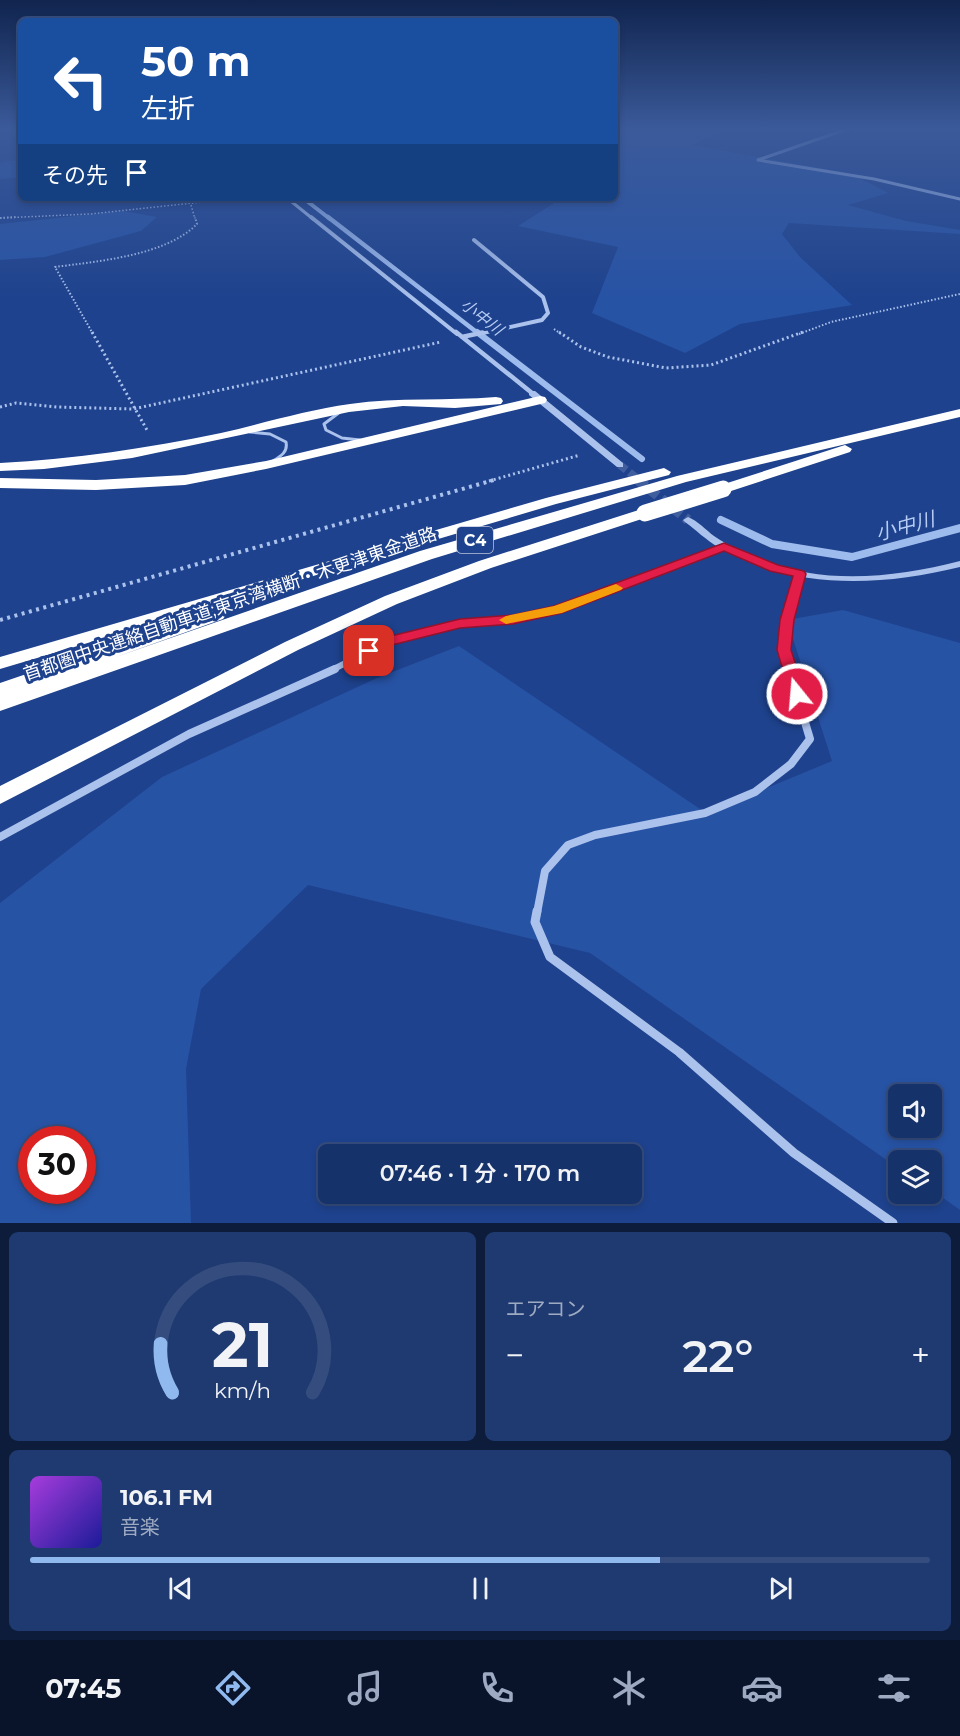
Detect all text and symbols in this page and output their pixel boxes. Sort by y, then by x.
text: 50 m [141,35,250,87]
icon: left [42,42,120,120]
text: 左折 [141,92,195,125]
icon: arrive [120,156,153,189]
text: その先 [42,162,108,189]
water label: 小中川 [457,295,508,340]
water label: 小中川 [873,506,939,545]
street label: 首都圏中央連絡自動車道;東京湾横断・木更津東金道路 [20,523,440,685]
road number: C4 [457,527,493,553]
pin [343,625,394,676]
icon: arrive [352,634,385,667]
position arrow [765,662,829,726]
map controls [888,1084,942,1204]
button: sound [888,1084,942,1138]
speed limit sign: 30 [18,1126,96,1204]
button: layers [888,1150,942,1204]
text: 07:46 · 1 分 · 170 m [380,1160,580,1187]
text: エアコン [506,1297,586,1321]
text: 21 [212,1307,273,1383]
text: 22° [682,1328,753,1383]
text: − [506,1335,524,1375]
text: + [911,1335,930,1375]
text: km/h [214,1378,271,1404]
text: 106.1 FM [120,1484,213,1511]
text: 音楽 [120,1515,160,1539]
icon: previous [164,1572,197,1605]
icon: pause [464,1572,497,1605]
icon: next [764,1572,797,1605]
icon: directions [212,1667,254,1709]
icon: music [344,1667,386,1709]
icon: phone [476,1667,518,1709]
icon: climate [608,1667,650,1709]
icon: car [741,1667,783,1709]
icon: filters [873,1667,915,1709]
text: 07:45 [45,1672,121,1705]

